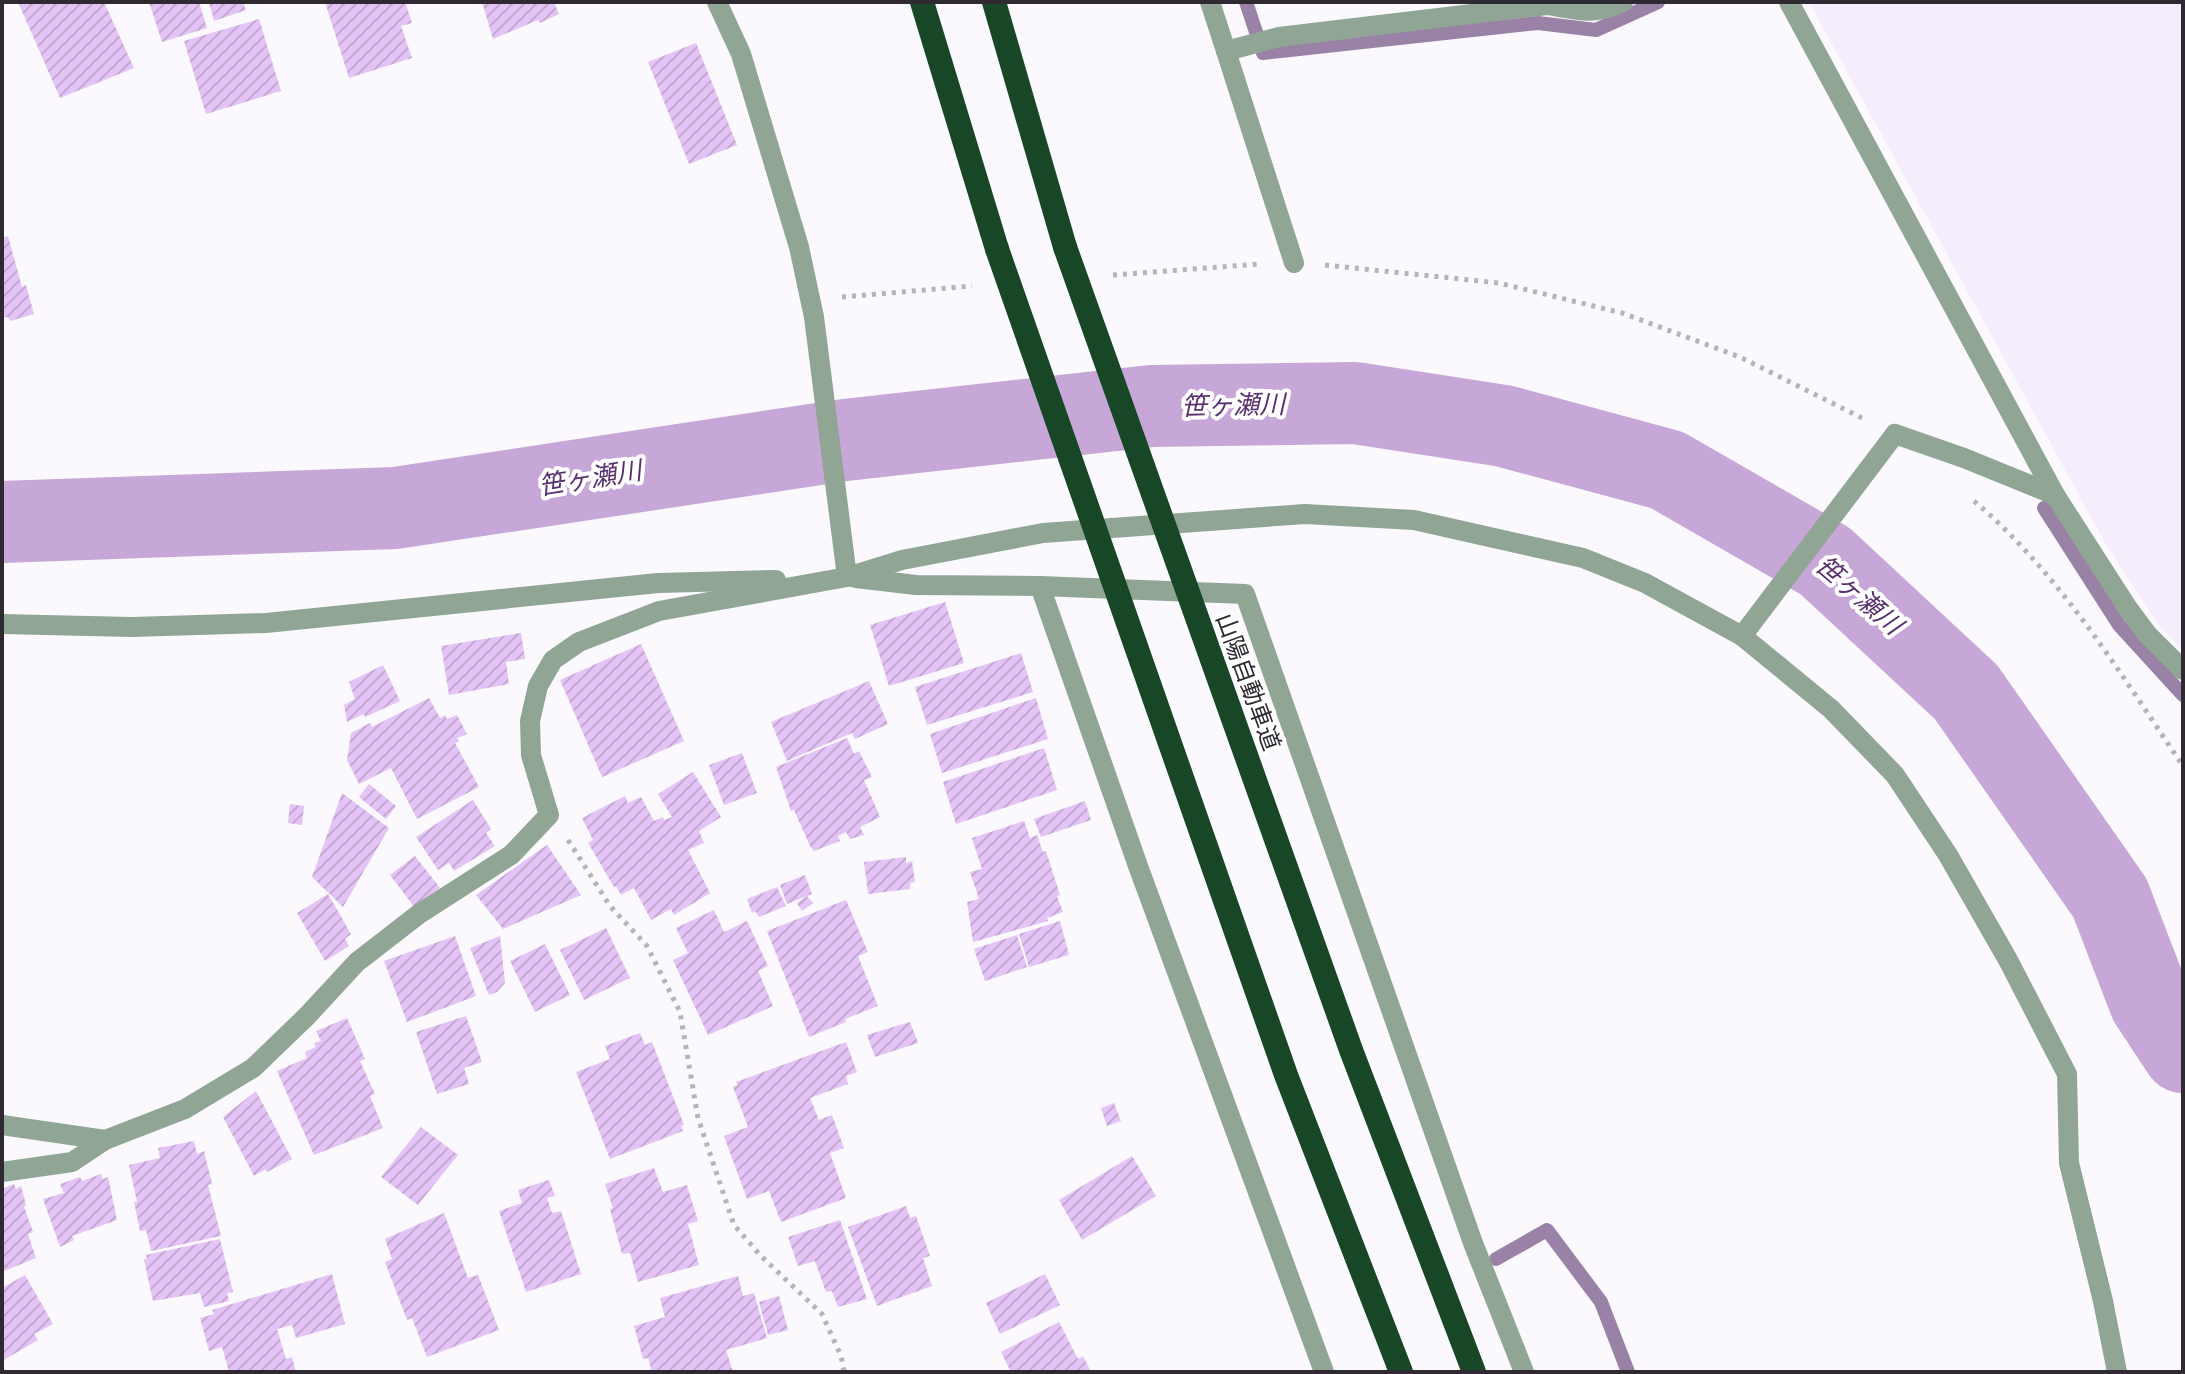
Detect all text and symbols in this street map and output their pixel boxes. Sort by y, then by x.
water label: 笹ヶ瀬川 [1181,388,1288,422]
water label: 笹ヶ瀬川 [536,454,647,502]
water label: 笹ヶ瀬川 [1809,549,1911,643]
street label: 山陽自動車道 [1210,609,1287,754]

